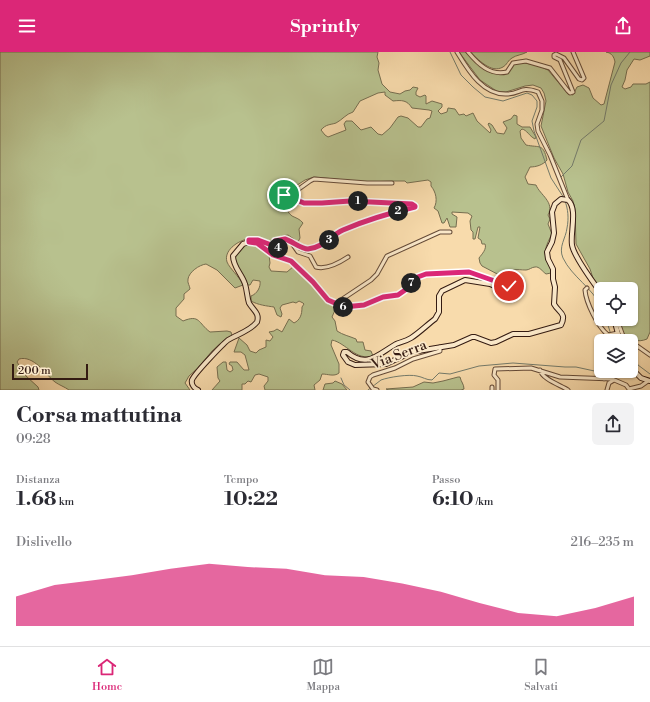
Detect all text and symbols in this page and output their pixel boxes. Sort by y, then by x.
icon: menu [16,15,38,37]
text: Sprintly [290,15,360,38]
icon: share [612,15,634,37]
pin [267,178,301,212]
icon: arrive [273,184,295,206]
pin: 1 [348,191,368,211]
text: 1 [355,194,361,208]
pin: 2 [388,201,408,221]
text: 2 [395,204,401,218]
pin: 3 [319,230,339,250]
text: 3 [326,233,332,247]
pin: 4 [268,238,288,258]
text: 4 [274,241,282,255]
pin [492,269,526,303]
pin: 7 [401,273,421,293]
icon: check [498,275,520,297]
text: 7 [408,276,414,290]
map controls [594,282,638,378]
button: locate [594,282,638,326]
pin: 6 [333,297,353,317]
text: 6 [340,300,346,314]
button: layers [594,334,638,378]
street label: Via Serra [368,336,430,374]
scale bar [12,362,88,381]
text: 200 m [18,364,51,378]
text: Corsa mattutina [16,402,182,429]
button: share [592,403,634,445]
text: 09:28 [16,431,51,447]
text: Distanza [16,473,60,487]
text: Tempo [224,473,258,487]
text: Passo [432,473,460,487]
text: 1.68 [16,487,57,512]
text: 10:22 [224,487,278,512]
text: 6:10 [432,487,474,512]
text: km [57,495,74,509]
text: /km [474,495,493,509]
text: Dislivello [16,534,72,550]
text: 216–235 m [571,534,634,550]
tab: Home [92,656,122,694]
tab: Mappa [306,656,340,694]
tab: Salvati [524,656,558,694]

